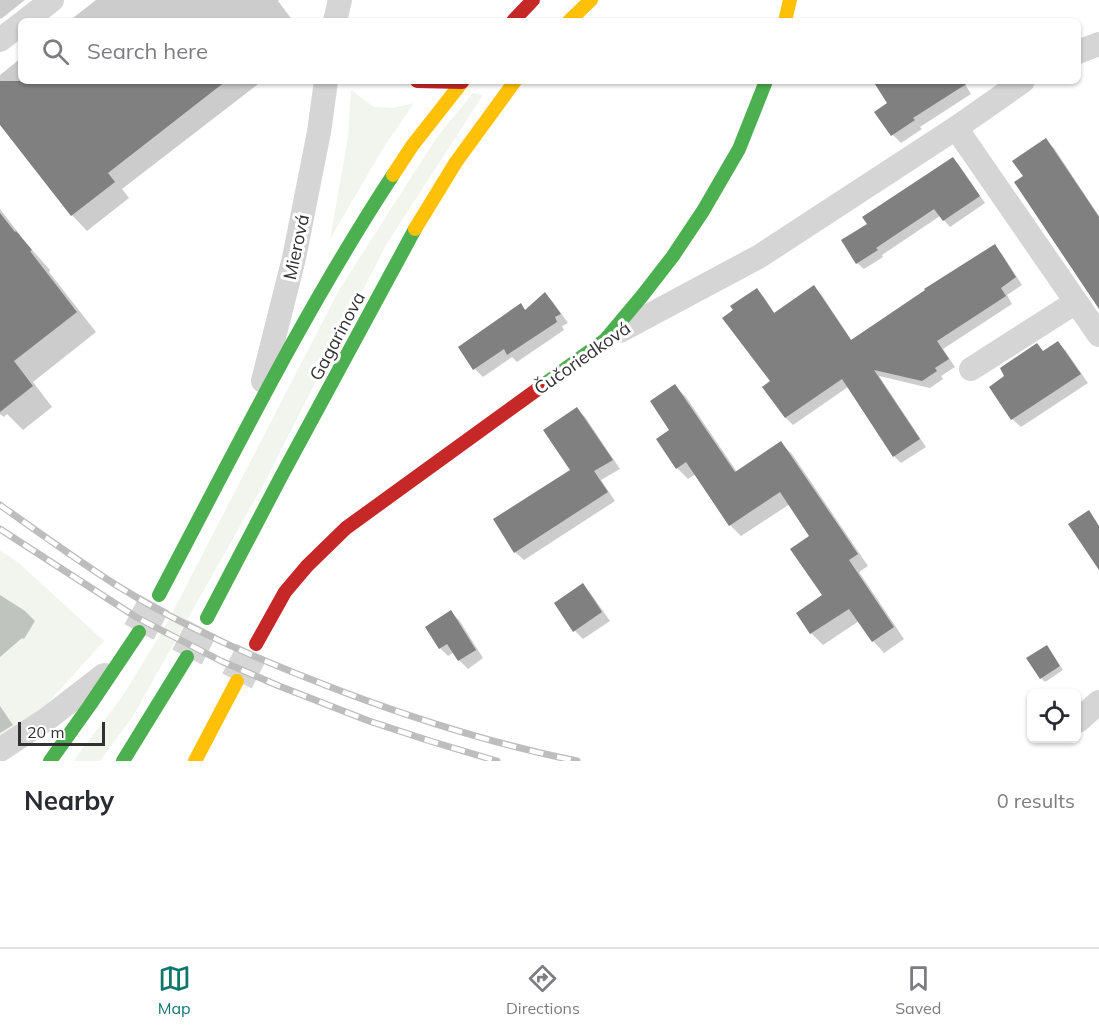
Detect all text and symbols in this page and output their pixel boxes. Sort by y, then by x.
search box [18,18,1081,84]
icon: search [39,35,72,68]
text: Search here [87,37,208,65]
street label: Mierová [278,212,314,282]
street label: Gagarinova [304,288,370,384]
street label: Čučoriedková [529,316,635,400]
map controls [1027,689,1081,743]
button: locate [1027,689,1081,743]
scale bar [18,719,105,746]
text: 20 m [27,722,64,742]
text: Nearby [24,784,114,817]
text: 0 results [997,788,1075,813]
tab: Map [158,962,191,1018]
tab: Directions [506,962,580,1018]
tab: Saved [895,962,941,1018]

